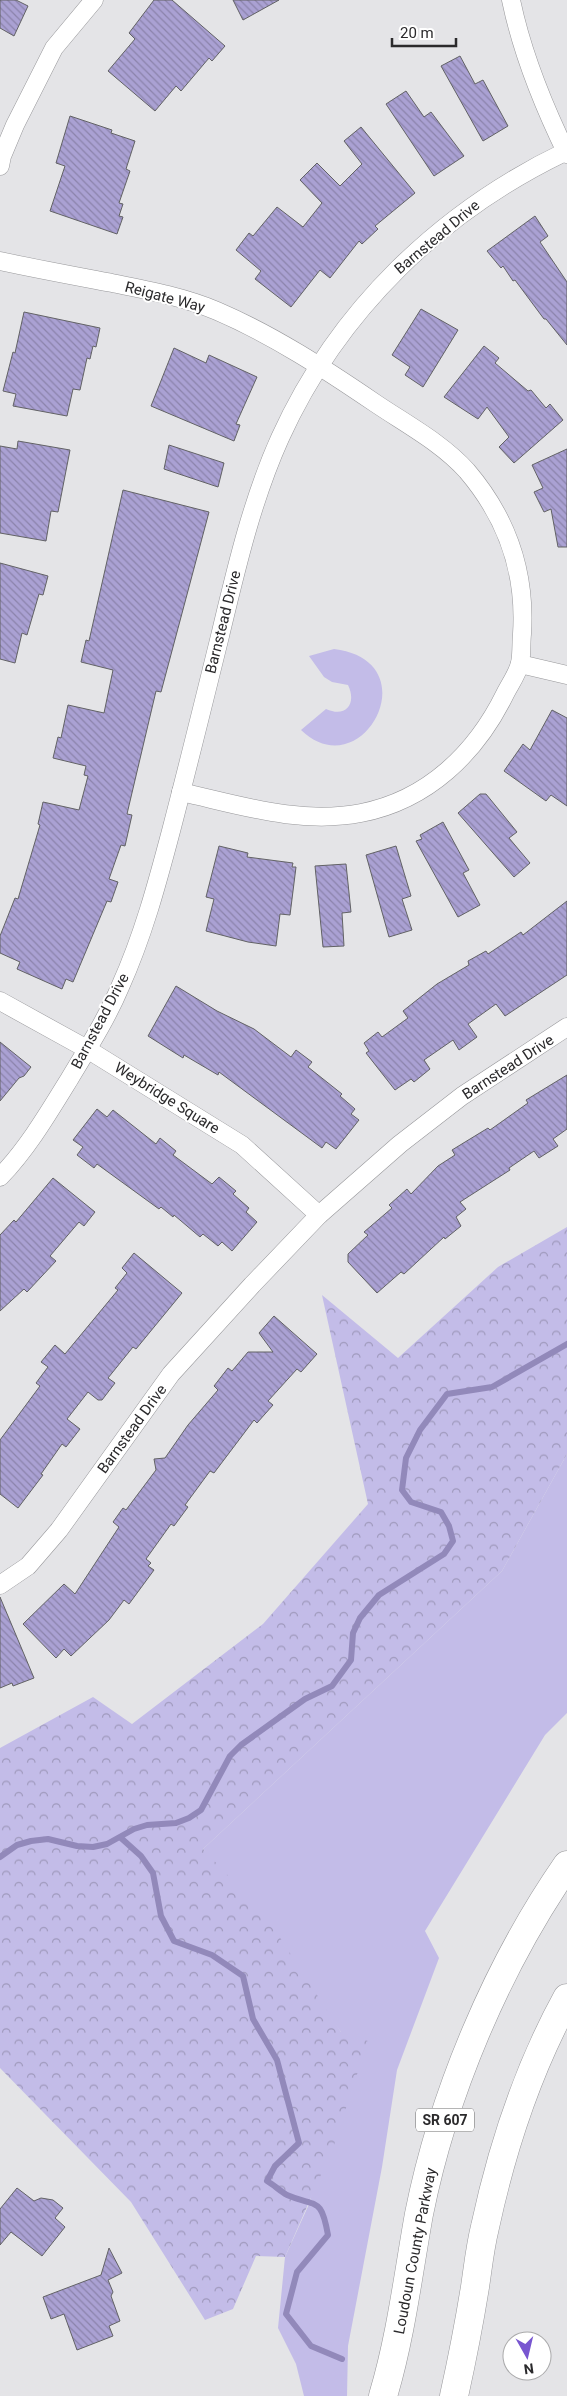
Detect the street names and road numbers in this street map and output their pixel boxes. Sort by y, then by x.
street label: Barnstead Drive [391,196,483,278]
street label: Reigate Way [123,278,207,316]
street label: Barnstead Drive [202,569,245,675]
street label: Barnstead Drive [67,970,133,1072]
street label: Barnstead Drive [459,1031,557,1103]
street label: Weybridge Square [111,1058,223,1138]
street label: Barnstead Drive [94,1381,170,1477]
road number: SR 607 [416,2108,474,2132]
street label: Loudoun County Parkway [390,2166,440,2336]

